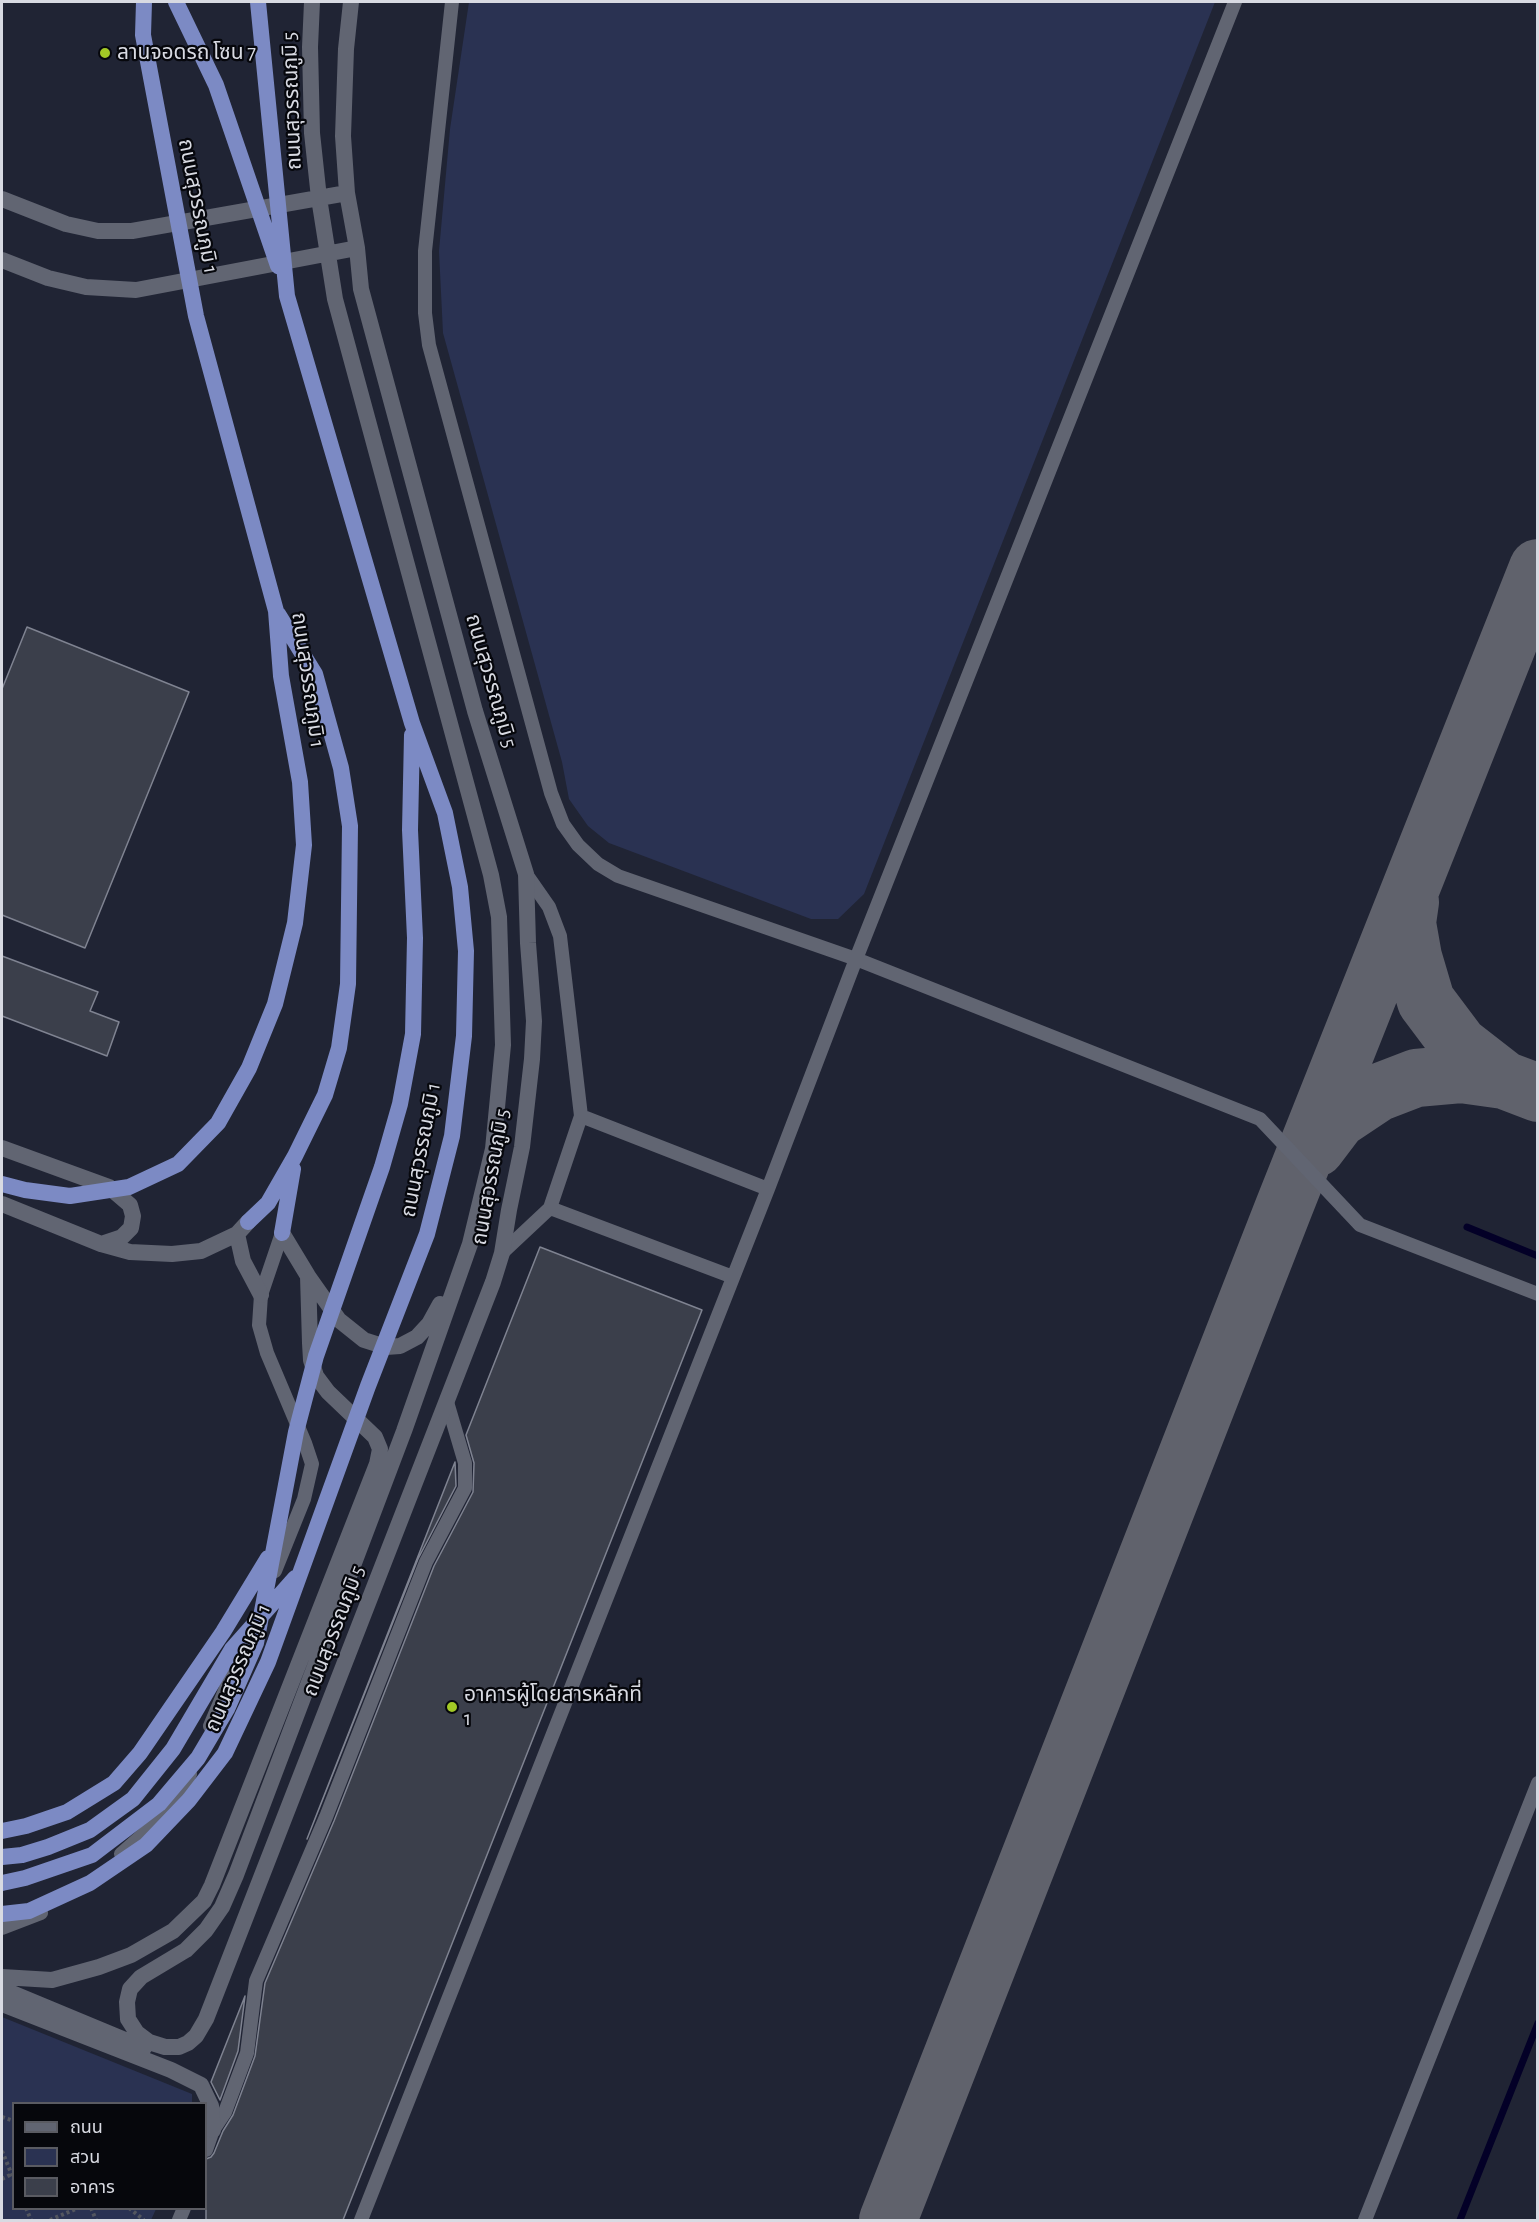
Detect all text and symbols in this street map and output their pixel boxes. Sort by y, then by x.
street label: ถนนสุวรรณภูมิ 5 [277,32,307,170]
place label: ลานจอดรถ โซน 7 [117,40,256,66]
marker: ลานจอดรถ โซน 7 [98,46,112,60]
street label: ถนนสุวรรณภูมิ 1 [173,137,223,275]
street label: ถนนสุวรรณภูมิ 1 [286,611,330,749]
street label: ถนนสุวรรณภูมิ 5 [460,611,522,751]
street label: ถนนสุวรรณภูมิ 1 [396,1081,446,1219]
street label: ถนนสุวรรณภูมิ 5 [467,1107,515,1247]
street label: ถนนสุวรรณภูมิ 5 [297,1562,371,1700]
street label: ถนนสุวรรณภูมิ 1 [200,1600,276,1736]
place label: อาคารผู้โดยสารหลักที่ 1 [464,1682,642,1732]
marker: อาคารผู้โดยสารหลักที่ 1 [445,1700,459,1714]
legend [12,2102,207,2210]
text: ถนน [70,2119,103,2137]
text: สวน [70,2149,100,2167]
text: อาคาร [70,2179,115,2197]

